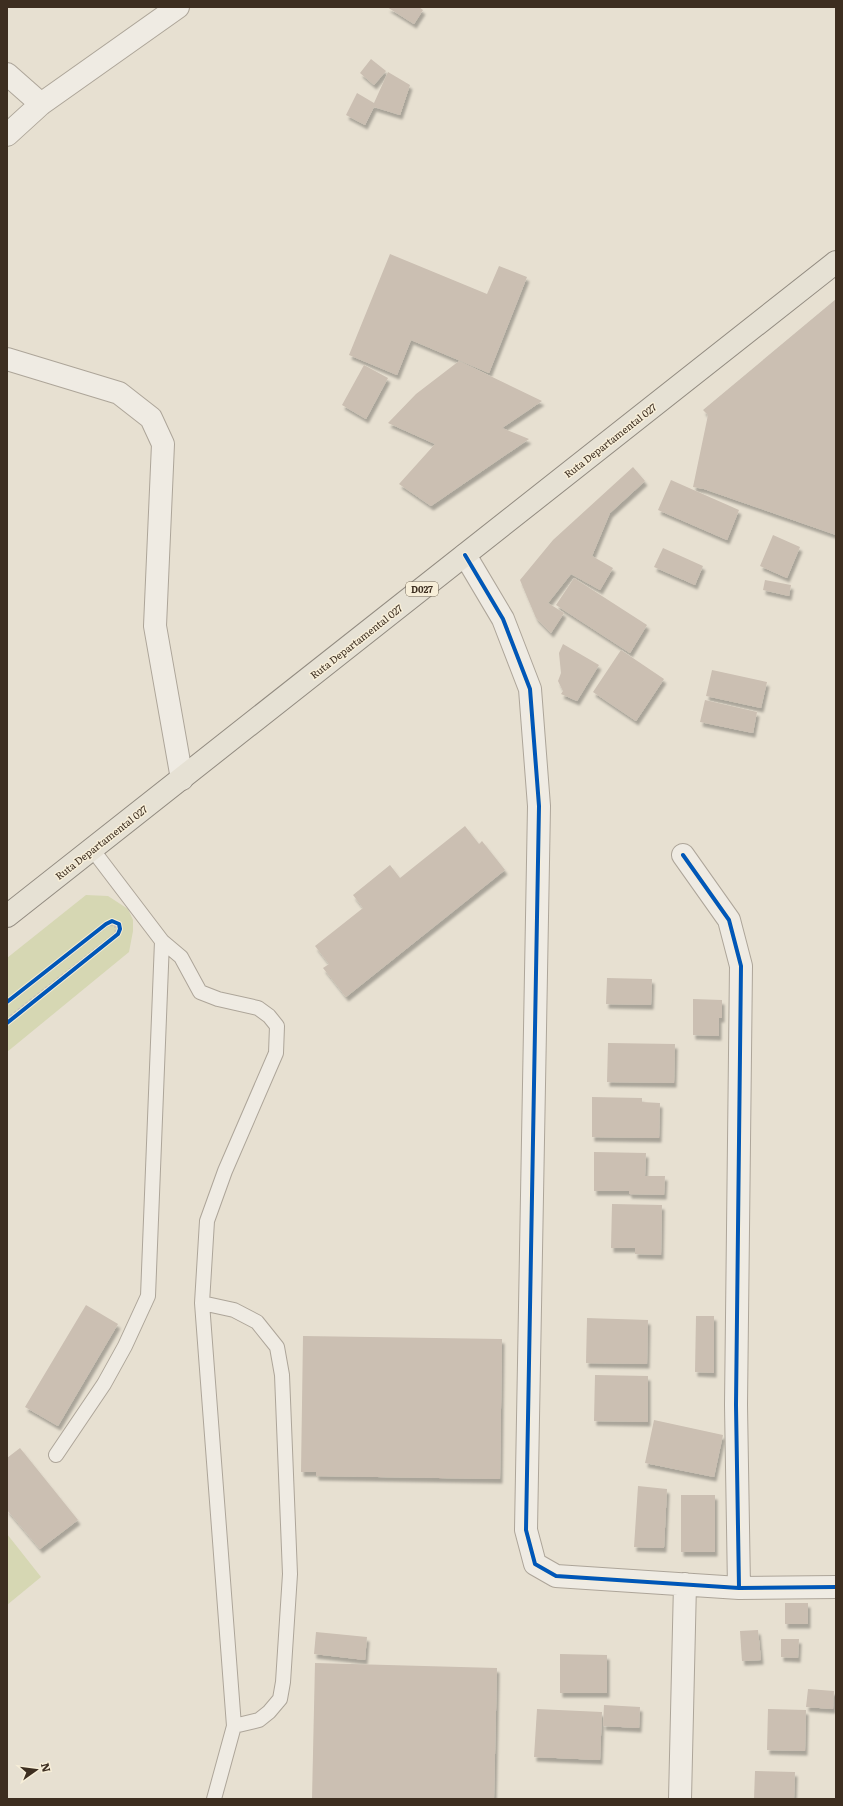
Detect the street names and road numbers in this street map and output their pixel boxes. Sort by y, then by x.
street label: Ruta Departamental 027 [561,399,659,481]
road number: D027 [406,582,438,596]
street label: Ruta Departamental 027 [307,600,405,682]
street label: Ruta Departamental 027 [52,801,150,883]

